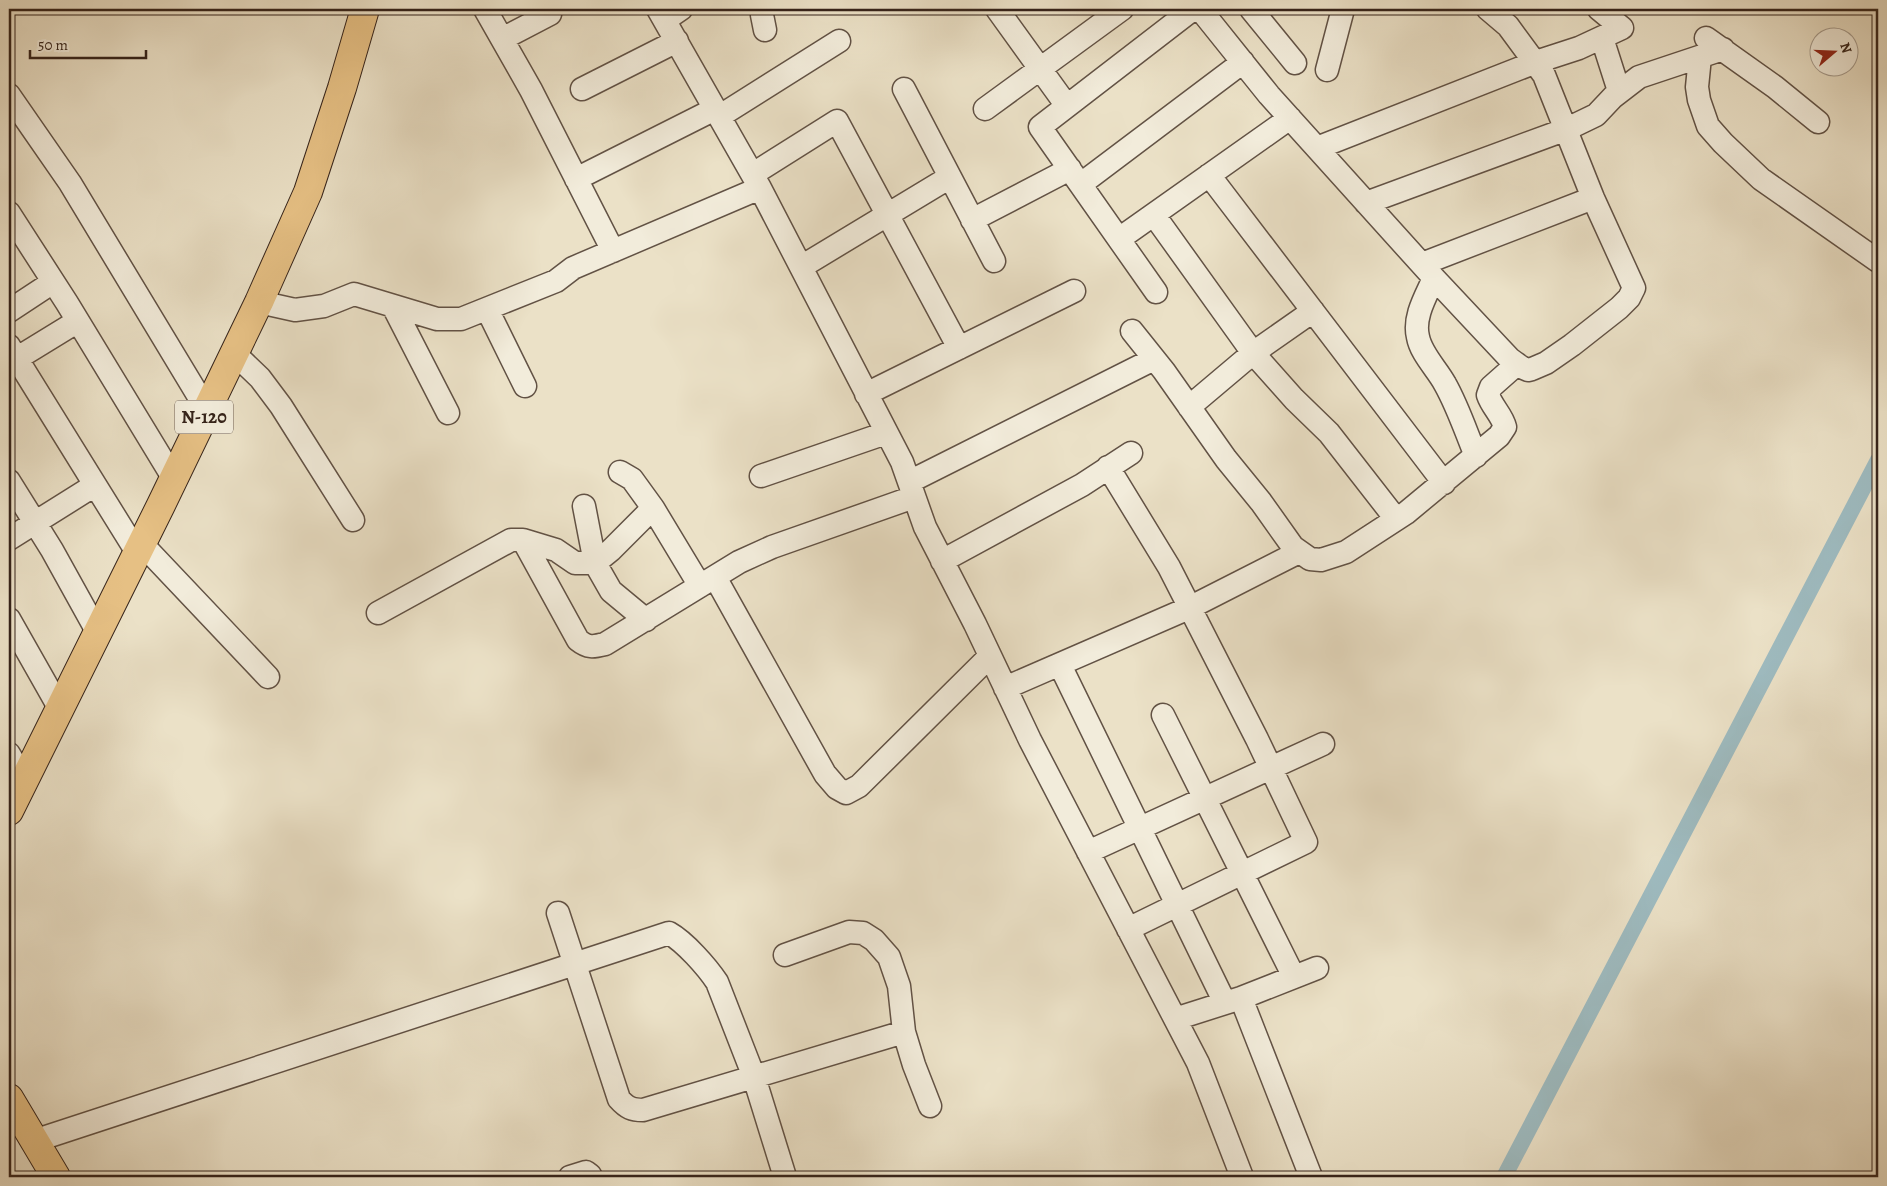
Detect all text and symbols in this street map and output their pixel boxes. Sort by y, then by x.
scale bar [30,28,146,60]
north arrow [1810,28,1860,78]
text: 50 m [38,35,68,55]
text: N [1835,40,1856,56]
road number: N-120 [175,401,233,434]

